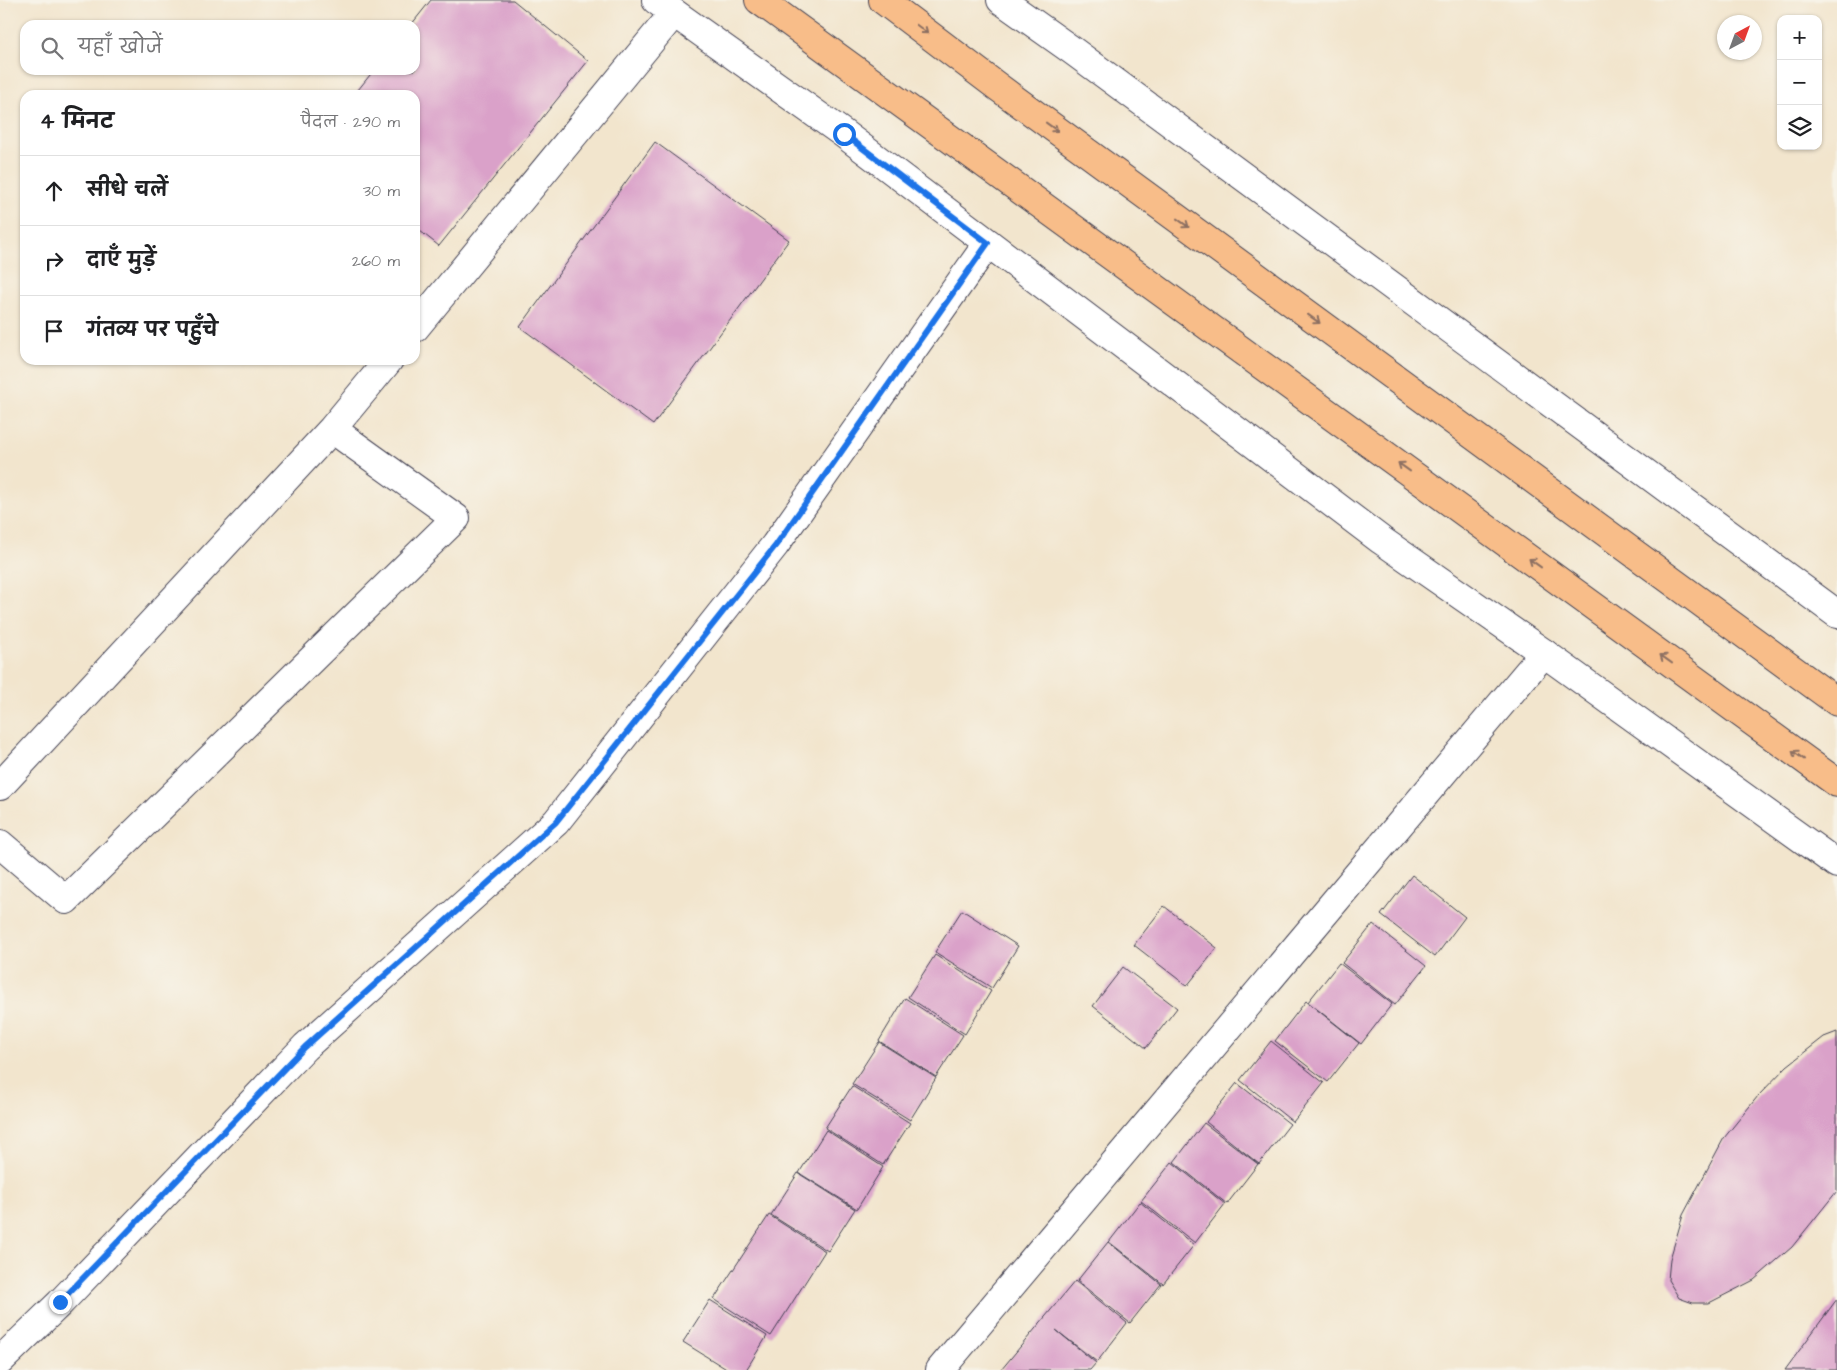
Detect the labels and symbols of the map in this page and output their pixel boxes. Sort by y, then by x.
north arrow [1717,15,1762,60]
one-way arrow [915,24,928,35]
one-way arrow [1045,121,1058,132]
route start [833,123,856,146]
one-way arrow [1176,218,1190,228]
one-way arrow [1307,314,1321,324]
one-way arrow [1397,462,1411,472]
one-way arrow [1528,558,1542,568]
one-way arrow [1659,654,1673,664]
one-way arrow [1791,750,1805,760]
route end [49,1291,72,1314]

